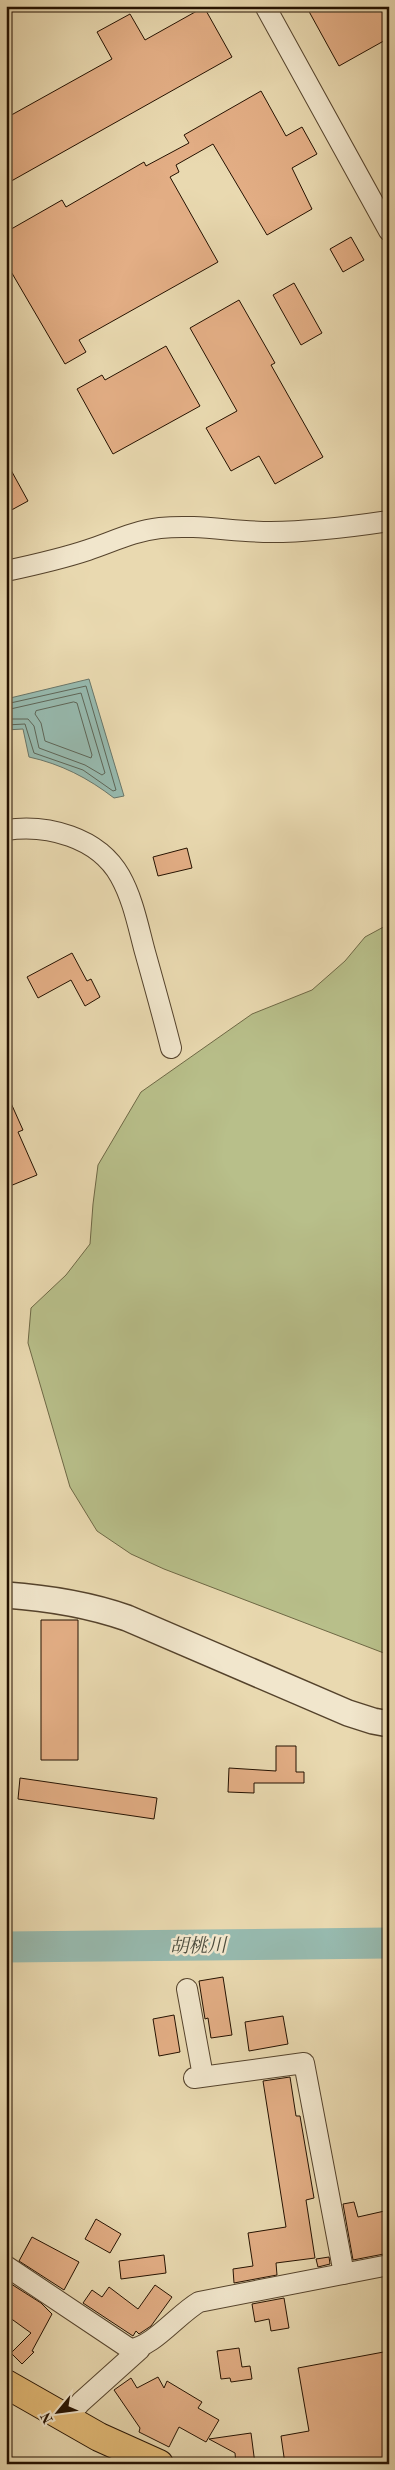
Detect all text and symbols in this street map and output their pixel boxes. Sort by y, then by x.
water label: 胡桃川 [169,1935,229,1957]
north arrow [32,2388,82,2438]
text: N [39,2409,56,2426]

